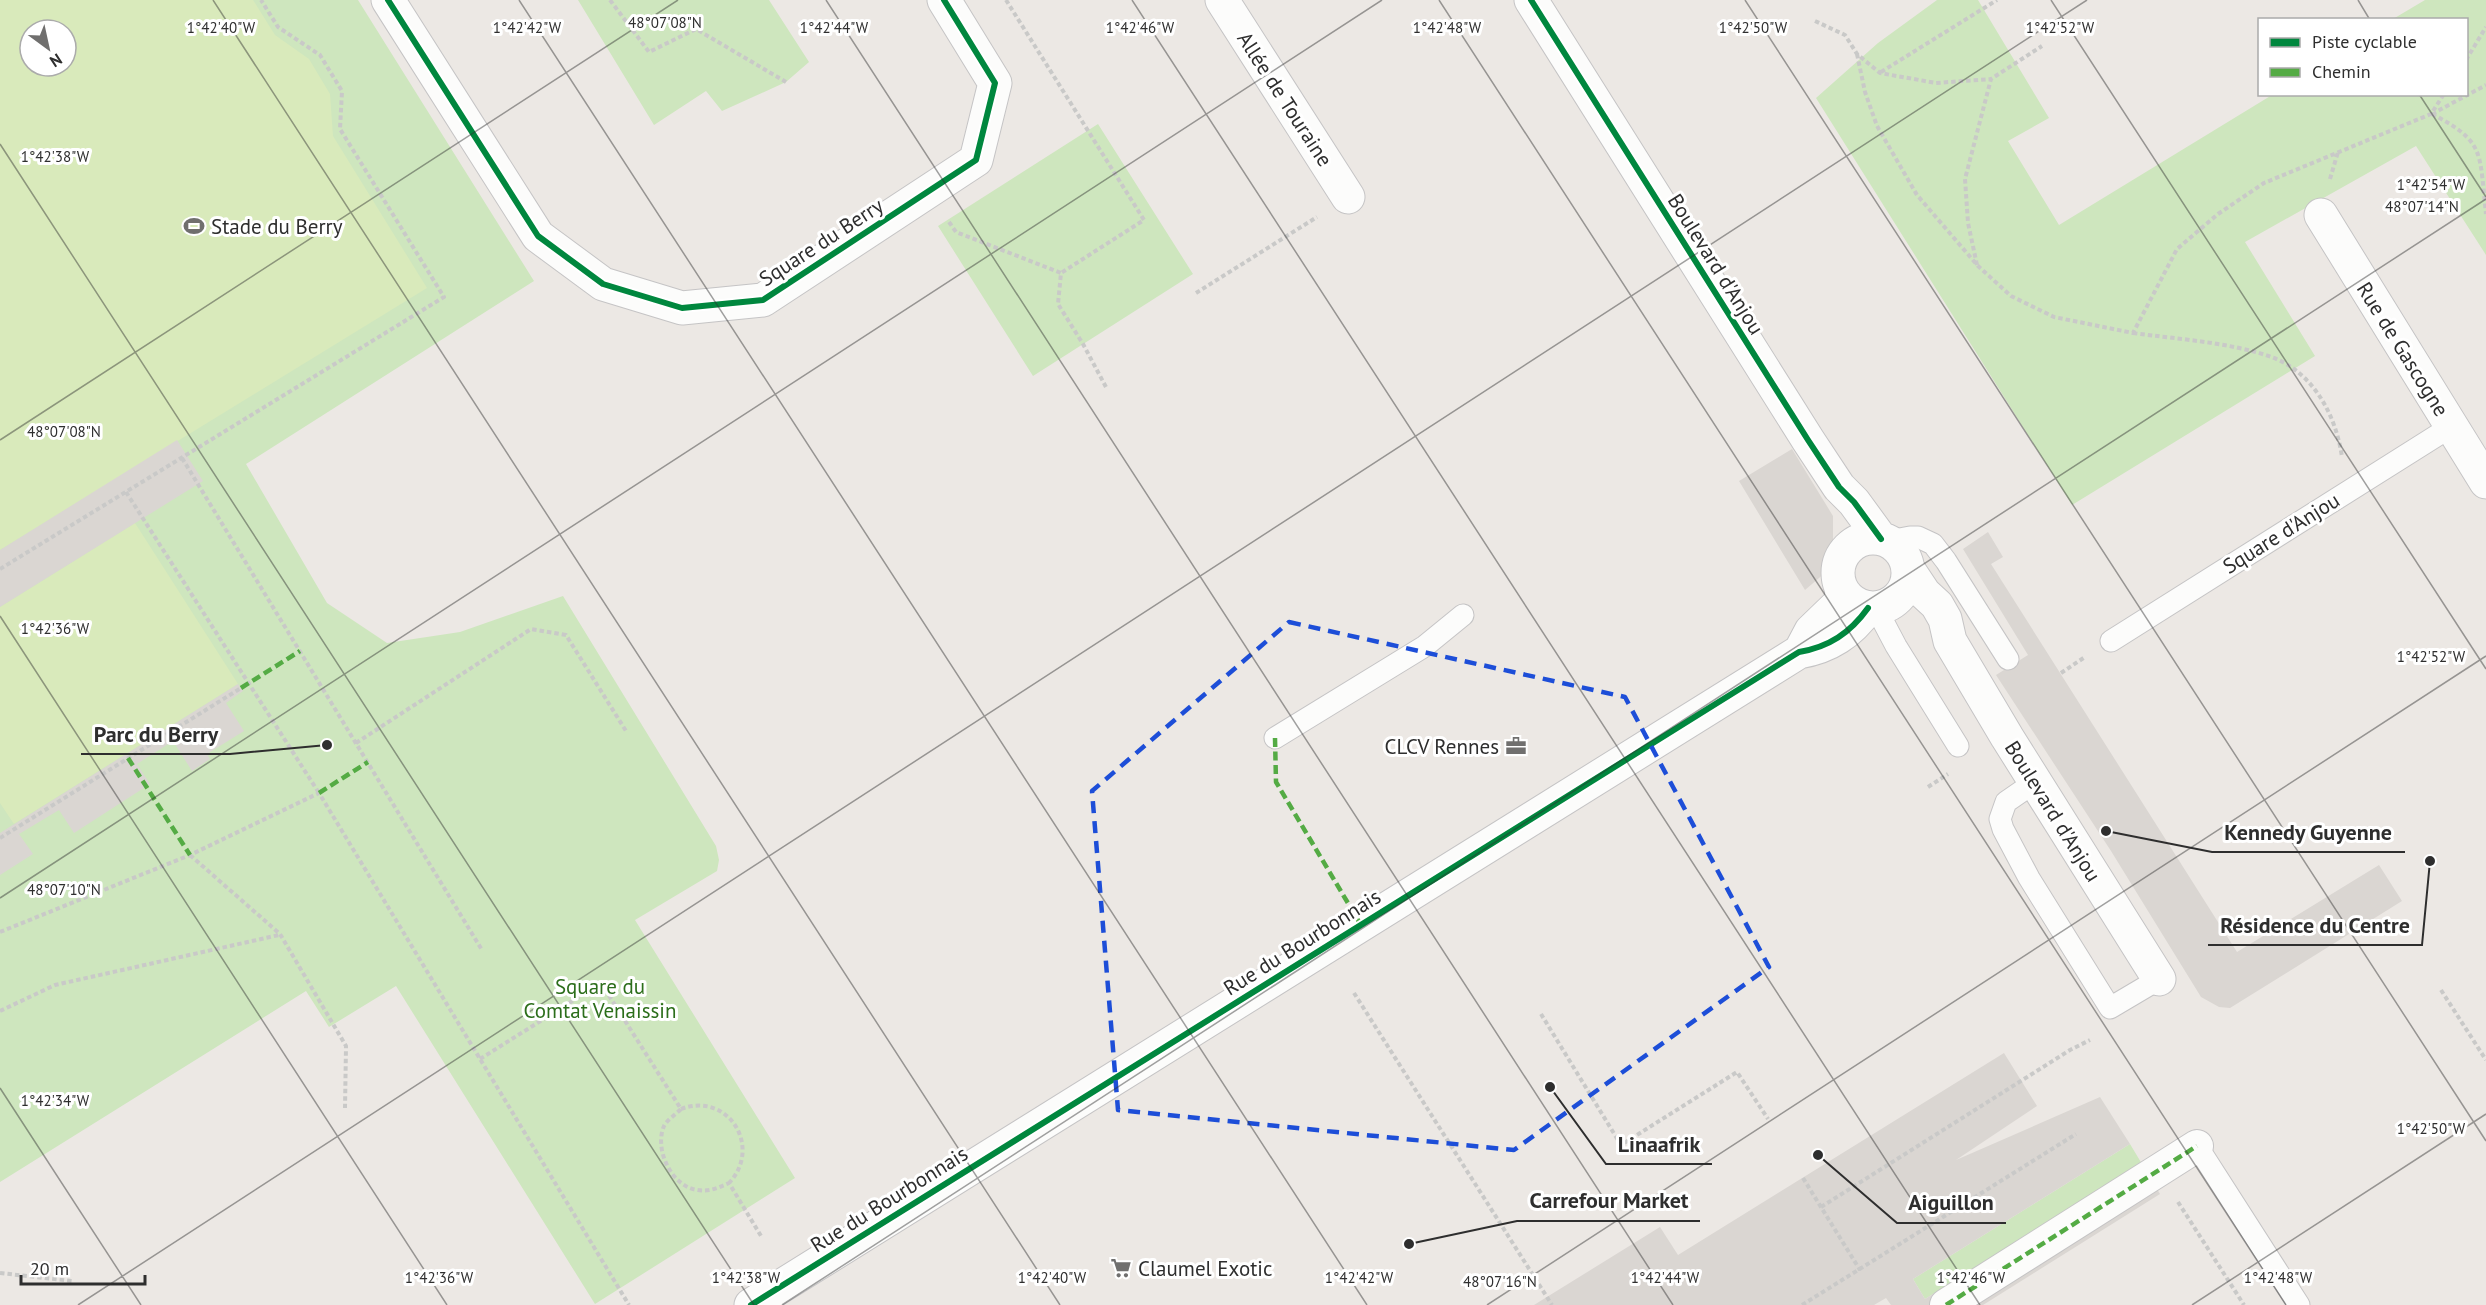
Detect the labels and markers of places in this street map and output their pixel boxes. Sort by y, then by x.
place label: Stade du Berry [211,213,343,240]
sports icon: Stade du Berry [182,214,206,238]
callout: Parc du Berry [81,714,230,754]
place label: CLCV Rennes [1385,733,1499,760]
office icon: CLCV Rennes [1504,734,1528,758]
callout: Kennedy Guyenne [2212,812,2405,852]
callout: Résidence du Centre [2208,905,2422,945]
callout: Linaafrik [1606,1124,1712,1164]
callout: Carrefour Market [1517,1181,1700,1221]
callout: Aiguillon [1897,1183,2006,1223]
place label: Claumel Exotic [1138,1255,1272,1282]
supermarket icon: Claumel Exotic [1109,1256,1133,1280]

